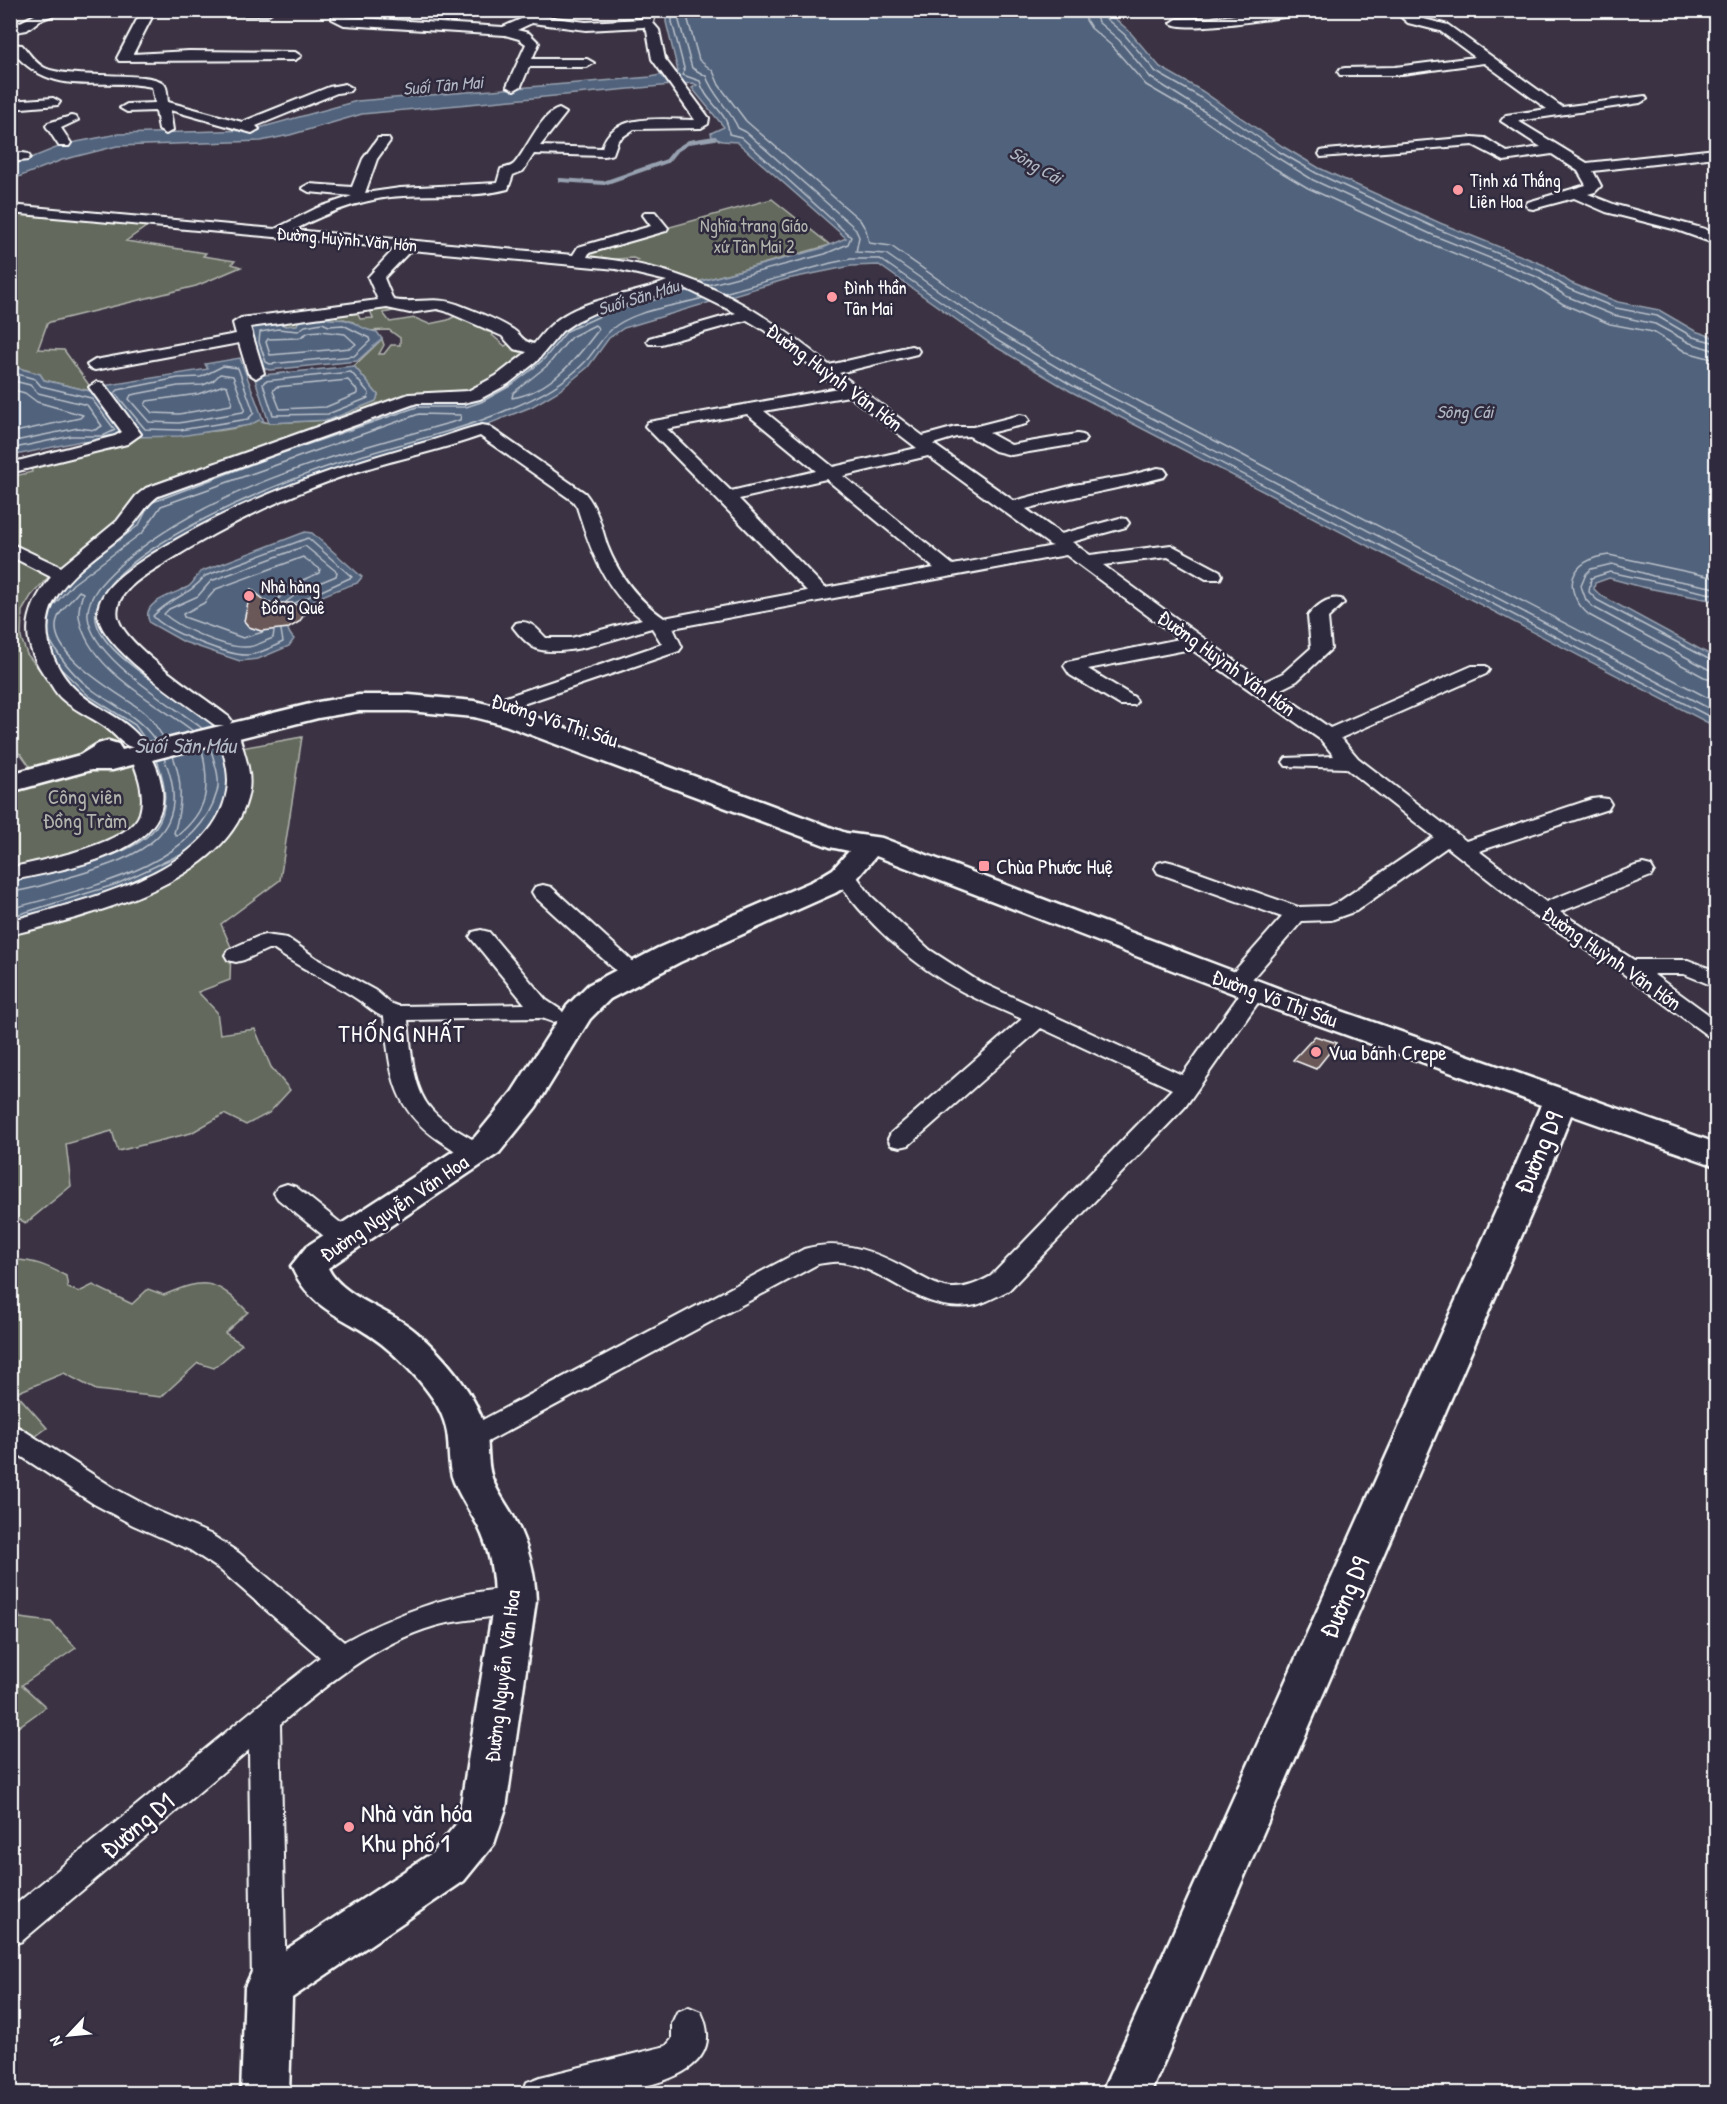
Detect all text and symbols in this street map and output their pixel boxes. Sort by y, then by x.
water label: Suối Tân Mai [402,69,486,101]
water label: Sông Cái [1005,140,1069,191]
place label: Tịnh xá Thắng Liên Hoa [1470,168,1561,214]
marker: Tịnh xá Thắng Liên Hoa [1451,183,1465,197]
park label: Nghĩa trang Giáo xứ Tân Mai 2 [700,213,808,259]
street label: Đường Huỳnh Văn Hớn [276,220,418,258]
water label: Suối Săn Máu [594,272,683,321]
place label: Đình thần Tân Mai [844,275,907,321]
marker: Đình thần Tân Mai [825,290,839,304]
street label: Đường Huỳnh Văn Hớn [761,316,909,438]
water label: Sông Cái [1437,399,1495,424]
place label: Nhà hàng Đồng Quê [261,574,325,620]
marker: Nhà hàng Đồng Quê [242,589,256,603]
street label: Đường Huỳnh Văn Hớn [1152,603,1302,723]
street label: Đường Võ Thị Sáu [488,686,623,754]
water label: Suối Săn Máu [134,730,238,760]
park label: Công viên Đồng Tràm [43,782,127,835]
place label: Chùa Phước Huệ [996,852,1113,881]
marker: Chùa Phước Huệ [977,859,991,873]
street label: Đường Huỳnh Văn Hớn [1536,899,1688,1017]
street label: Đường Võ Thị Sáu [1208,962,1342,1034]
district label: THỐNG NHẤT [338,1017,466,1049]
place label: Vua bánh Crepe [1328,1038,1447,1067]
marker: Vua bánh Crepe [1309,1045,1323,1059]
street label: Đường D9 [1505,1105,1571,1199]
street label: Đường Nguyễn Văn Hoa [314,1147,474,1269]
street label: Đường D9 [1310,1550,1378,1644]
street label: Đường Nguyễn Văn Hoa [477,1588,527,1764]
street label: Đường D1 [93,1784,181,1866]
place label: Nhà văn hóa Khu phố 1 [361,1795,472,1860]
marker: Nhà văn hóa Khu phố 1 [342,1820,356,1834]
north arrow [39,2005,99,2065]
text: N [44,2032,67,2050]

